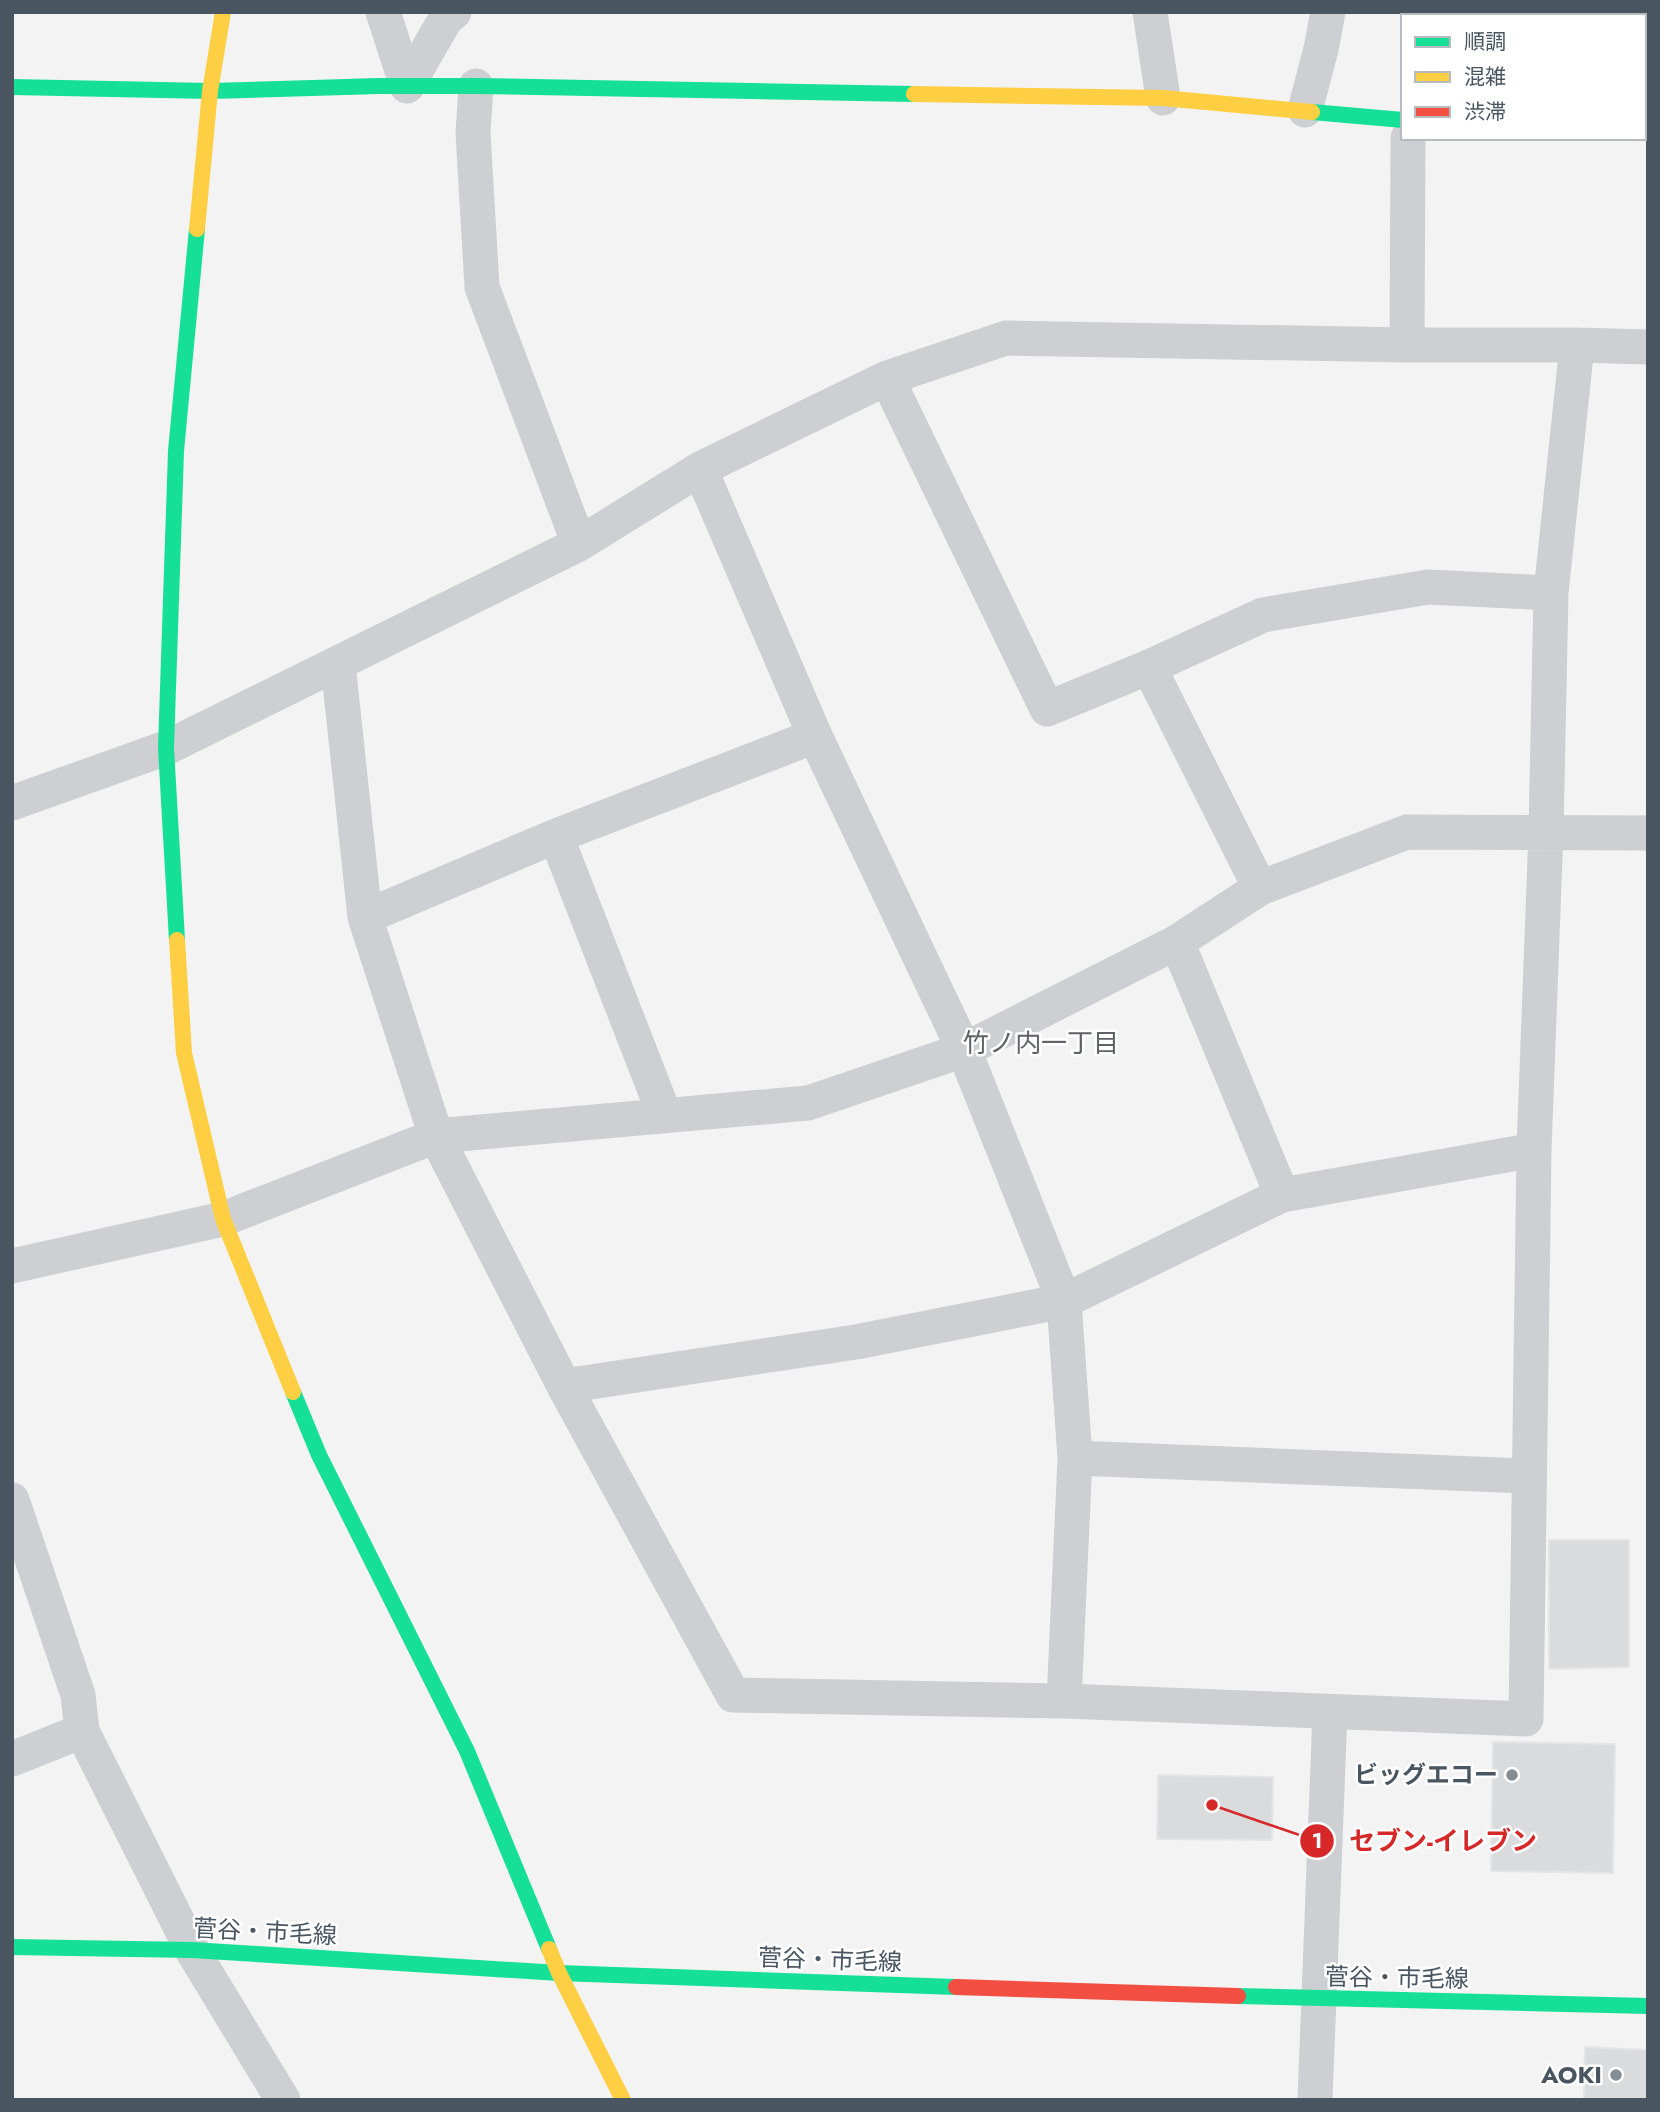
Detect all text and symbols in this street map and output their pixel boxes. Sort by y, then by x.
legend [1401,14,1646,140]
text: 順調 [1464,27,1506,57]
text: 混雑 [1464,62,1506,92]
text: 渋滞 [1464,97,1506,127]
district label: 竹ノ内一丁目 [963,1024,1119,1062]
place label: ビッグエコー [1354,1757,1498,1792]
marker: ビッグエコー [1504,1767,1520,1783]
callout: セブン-イレブン [1300,1817,1550,1864]
text: セブン-イレブン [1349,1822,1537,1860]
text: 1 [1312,1826,1322,1856]
street label: 菅谷・市毛線 [192,1910,338,1953]
street label: 菅谷・市毛線 [757,1939,903,1980]
street label: 菅谷・市毛線 [1325,1959,1469,1996]
place label: AOKI [1540,2057,1602,2092]
marker: AOKI [1608,2067,1624,2083]

